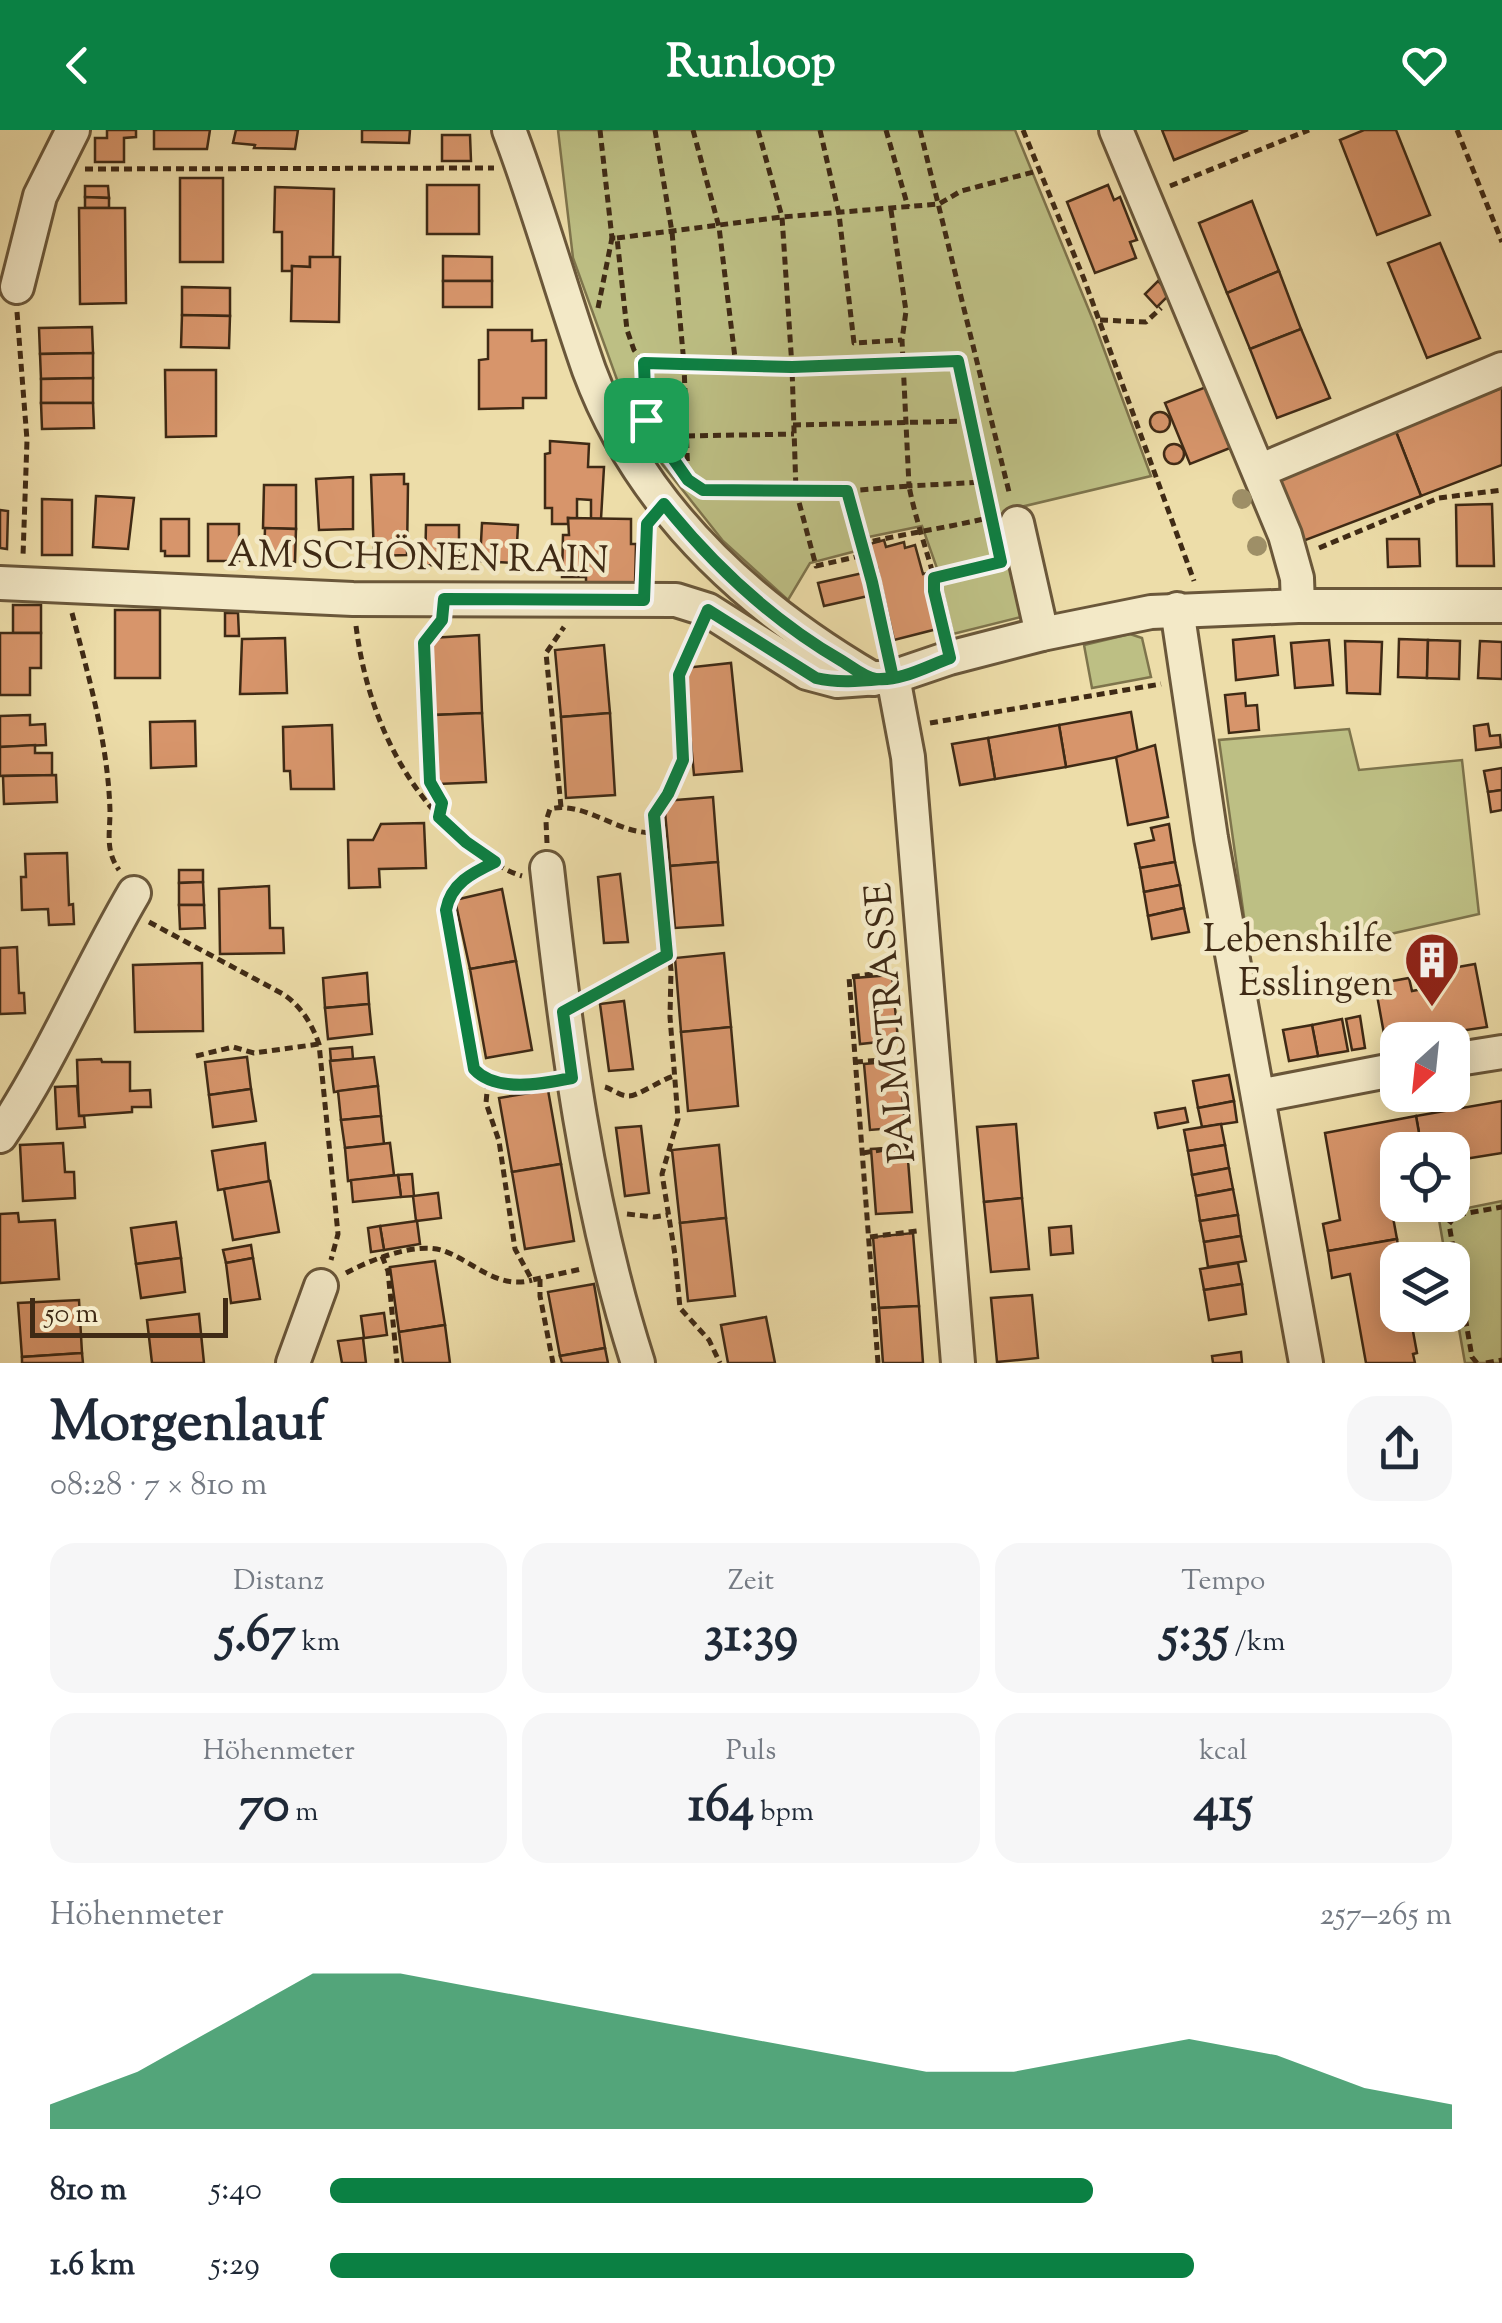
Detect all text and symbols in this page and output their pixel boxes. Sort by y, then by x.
text: Runloop [666,33,836,98]
icon: back [50,38,105,93]
icon: heart [1397,38,1452,93]
pin [604,378,689,463]
icon: arrive [619,393,674,448]
street label: AM SCHÖNEN RAIN [227,530,609,590]
street label: PALMSTRASSE [854,880,932,1165]
place label: Lebenshilfe Esslingen [1203,915,1393,1013]
building icon: Lebenshilfe Esslingen [1402,930,1462,1009]
north arrow [1380,1022,1470,1112]
map controls [1380,1022,1470,1332]
button: locate [1380,1132,1470,1222]
button: layers [1380,1242,1470,1332]
scale bar [30,1293,228,1338]
text: 50 m [45,1295,99,1335]
text: Morgenlauf [50,1386,326,1465]
button: share [1347,1396,1452,1501]
text: 08:28 · 7 × 810 m [50,1463,267,1509]
text: Distanz [233,1562,324,1602]
text: Zeit [728,1562,774,1602]
text: Tempo [1181,1562,1265,1602]
text: 5.67 [217,1602,296,1674]
text: 31:39 [704,1602,798,1674]
text: 5:35 [1161,1602,1229,1674]
text: km [296,1623,340,1663]
text: /km [1229,1623,1285,1663]
text: Höhenmeter [203,1732,355,1772]
text: Puls [726,1732,776,1772]
text: kcal [1199,1732,1247,1772]
text: 70 [239,1772,289,1844]
text: 164 [688,1772,754,1844]
text: 415 [1194,1772,1253,1844]
text: m [289,1793,319,1833]
text: bpm [754,1793,814,1833]
text: Höhenmeter [50,1893,224,1939]
text: 257–265 m [1320,1893,1452,1939]
text: 810 m [50,2168,127,2214]
text: 5:40 [210,2168,262,2214]
text: 1.6 km [50,2243,135,2289]
text: 5:29 [210,2243,260,2289]

